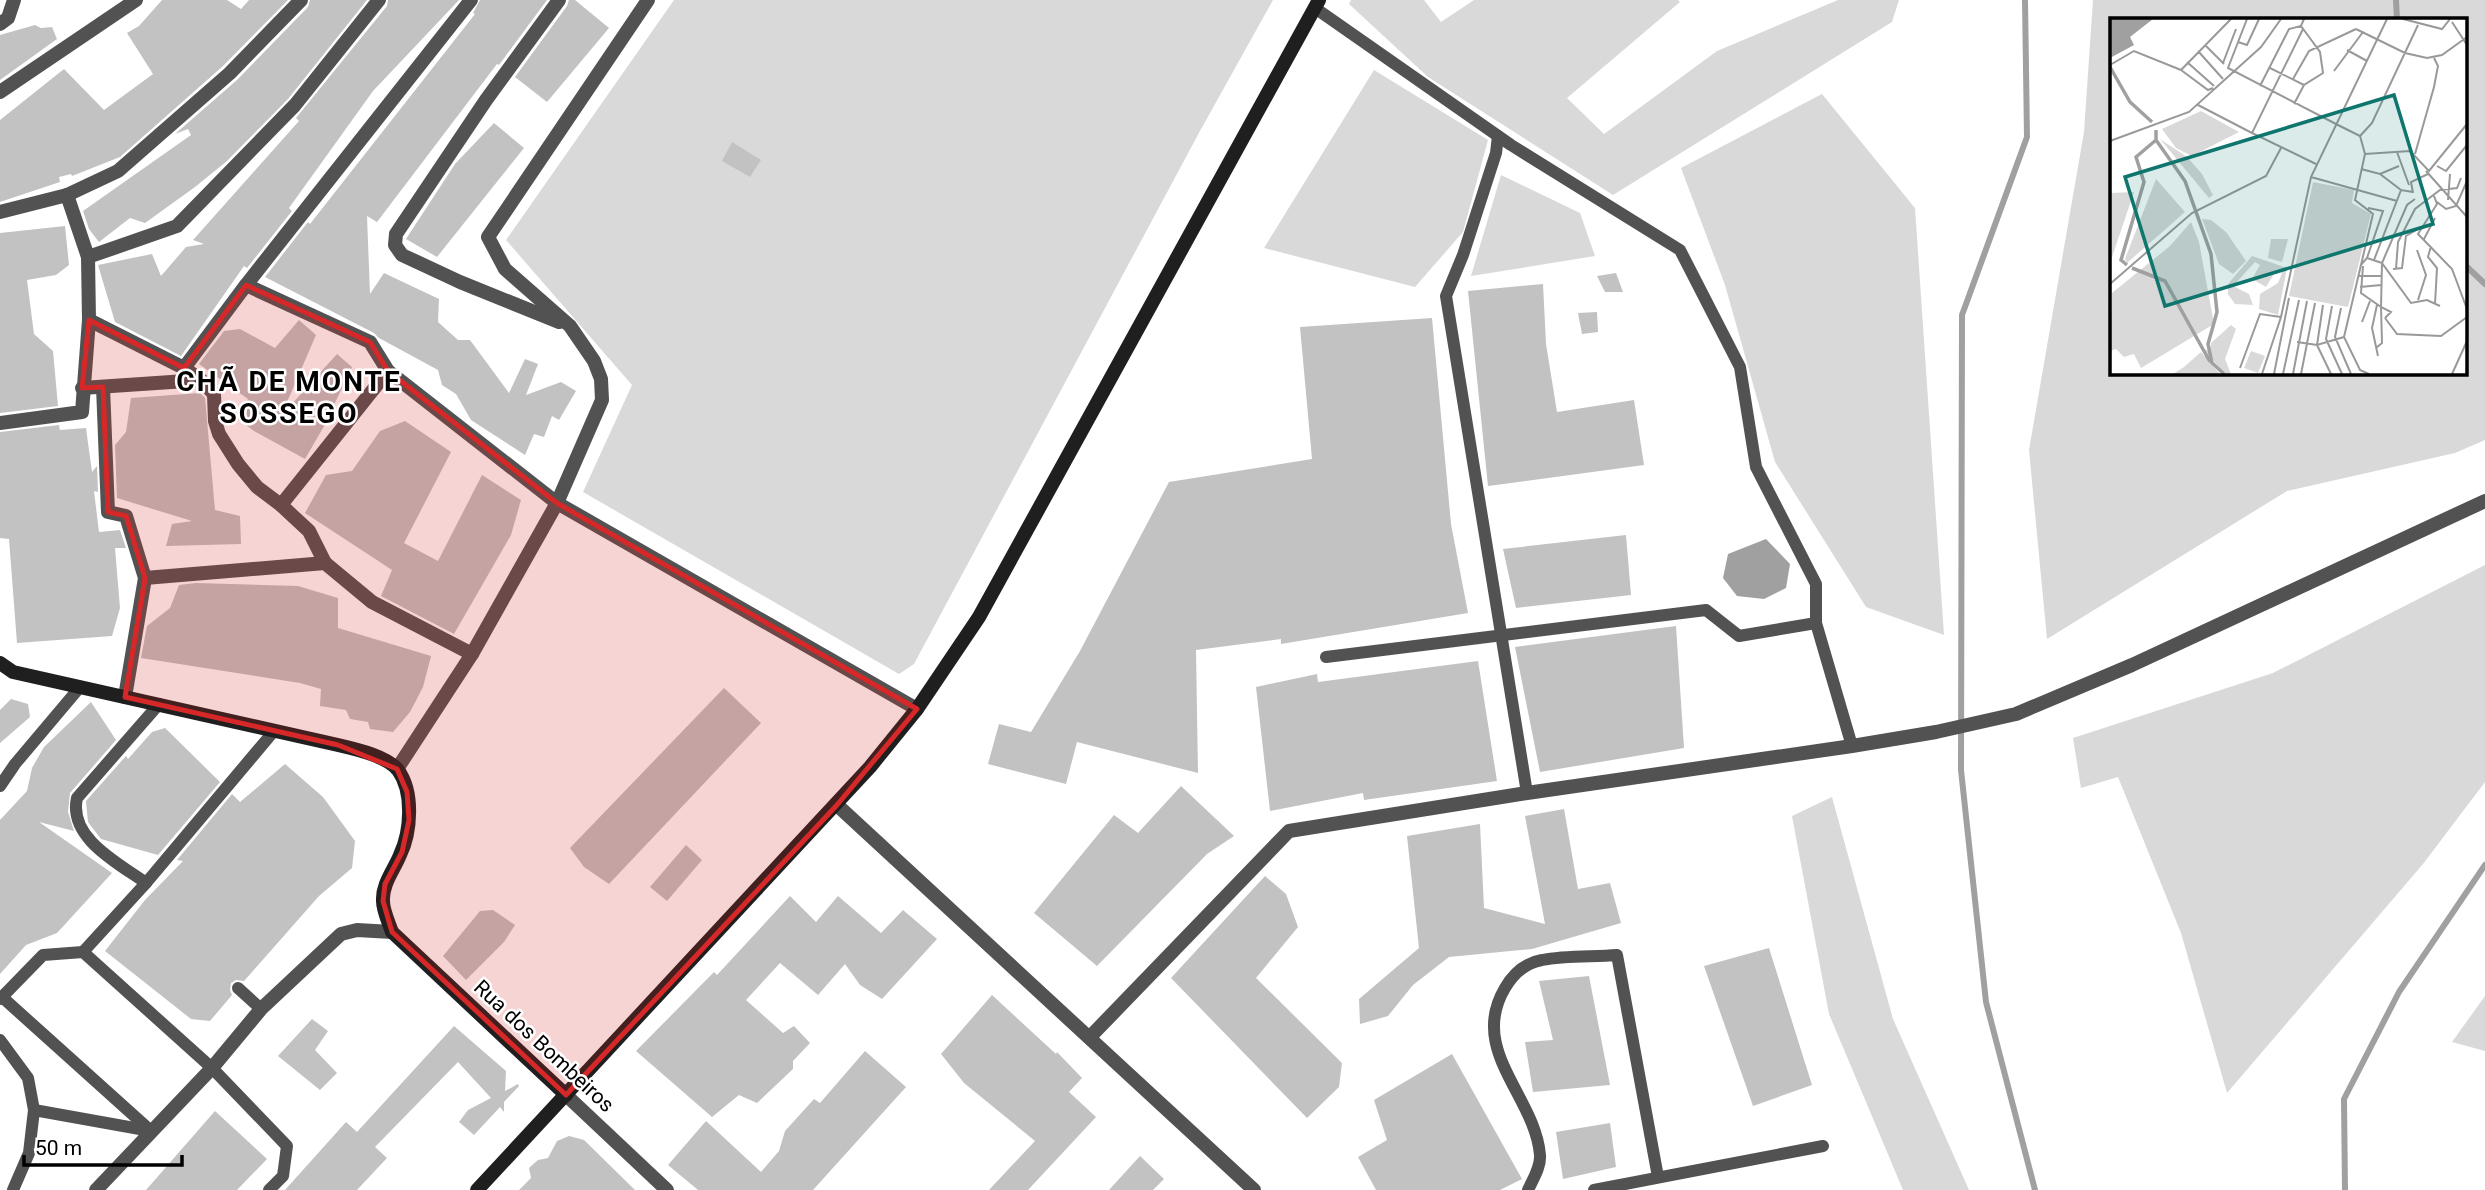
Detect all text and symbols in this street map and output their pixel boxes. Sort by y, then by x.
inset map [2110,18,2468,374]
district label: CHÃ DE MONTE SOSSEGO [176,365,402,430]
street label: Rua dos Bombeiros [469,975,619,1117]
scale bar [24,1124,182,1168]
text: 50 m [35,1136,82,1160]

